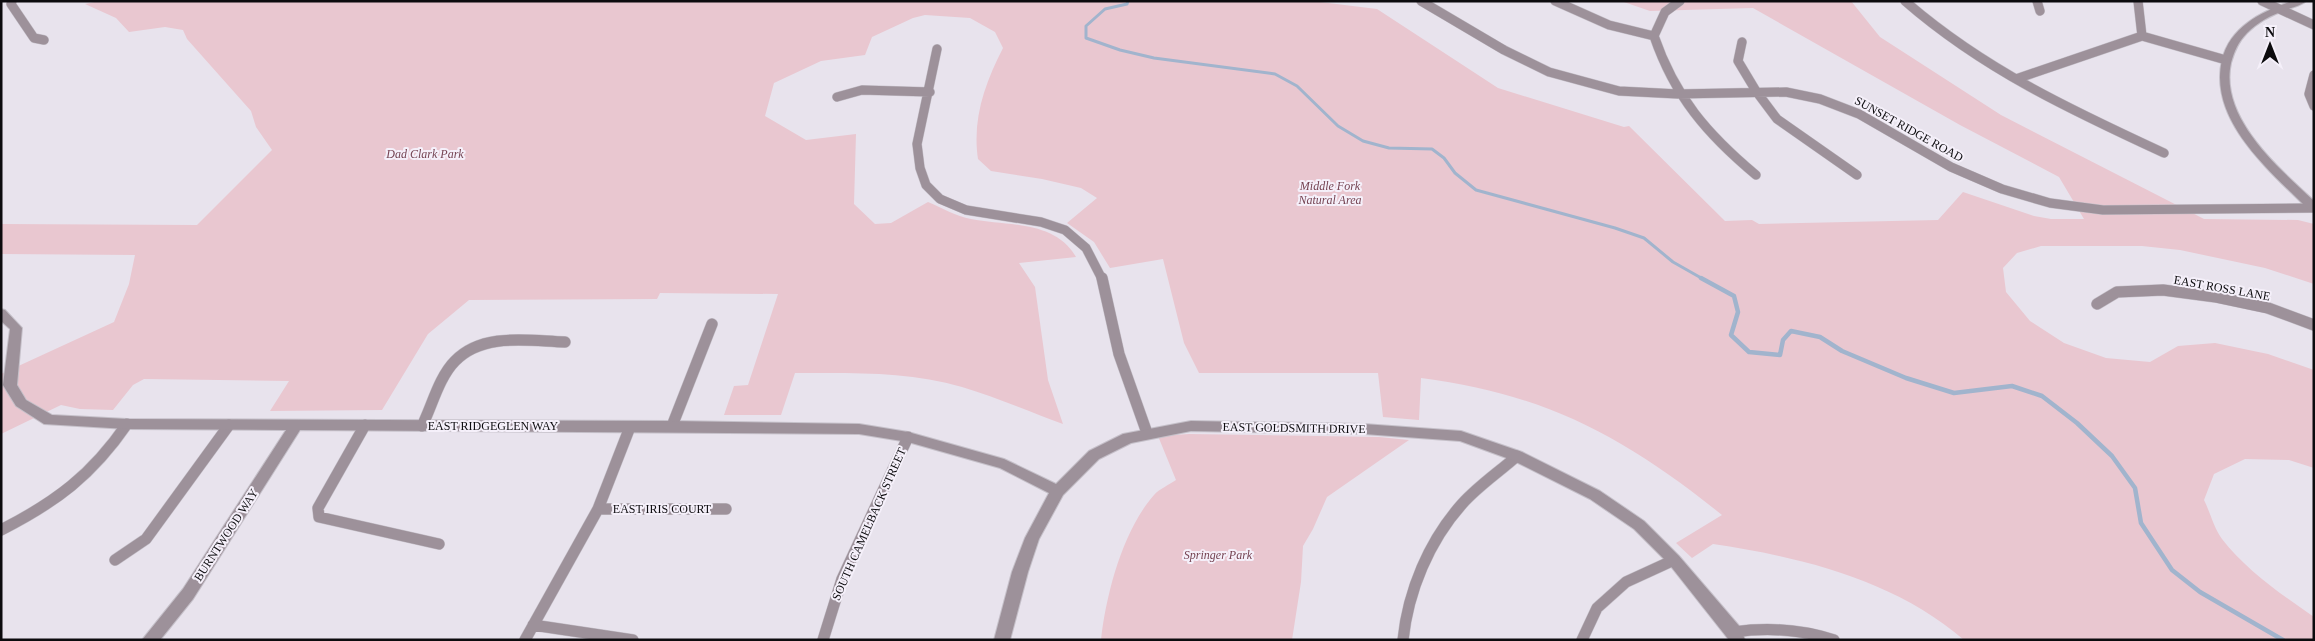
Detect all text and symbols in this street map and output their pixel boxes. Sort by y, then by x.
north arrow [2245,20,2295,70]
text: N [2265,25,2275,40]
street label: SUNSET RIDGE ROAD [1852,93,1966,165]
park label: Dad Clark Park [385,147,464,161]
park label: Middle Fork Natural Area [1297,179,1362,207]
street label: EAST ROSS LANE [2173,273,2271,303]
street label: EAST RIDGEGLEN WAY [428,419,559,433]
street label: EAST GOLDSMITH DRIVE [1222,420,1366,436]
street label: SOUTH CAMELBACK STREET [829,445,909,602]
street label: BURNTWOOD WAY [191,486,261,584]
street label: EAST IRIS COURT [613,502,712,516]
park label: Springer Park [1184,548,1253,562]

